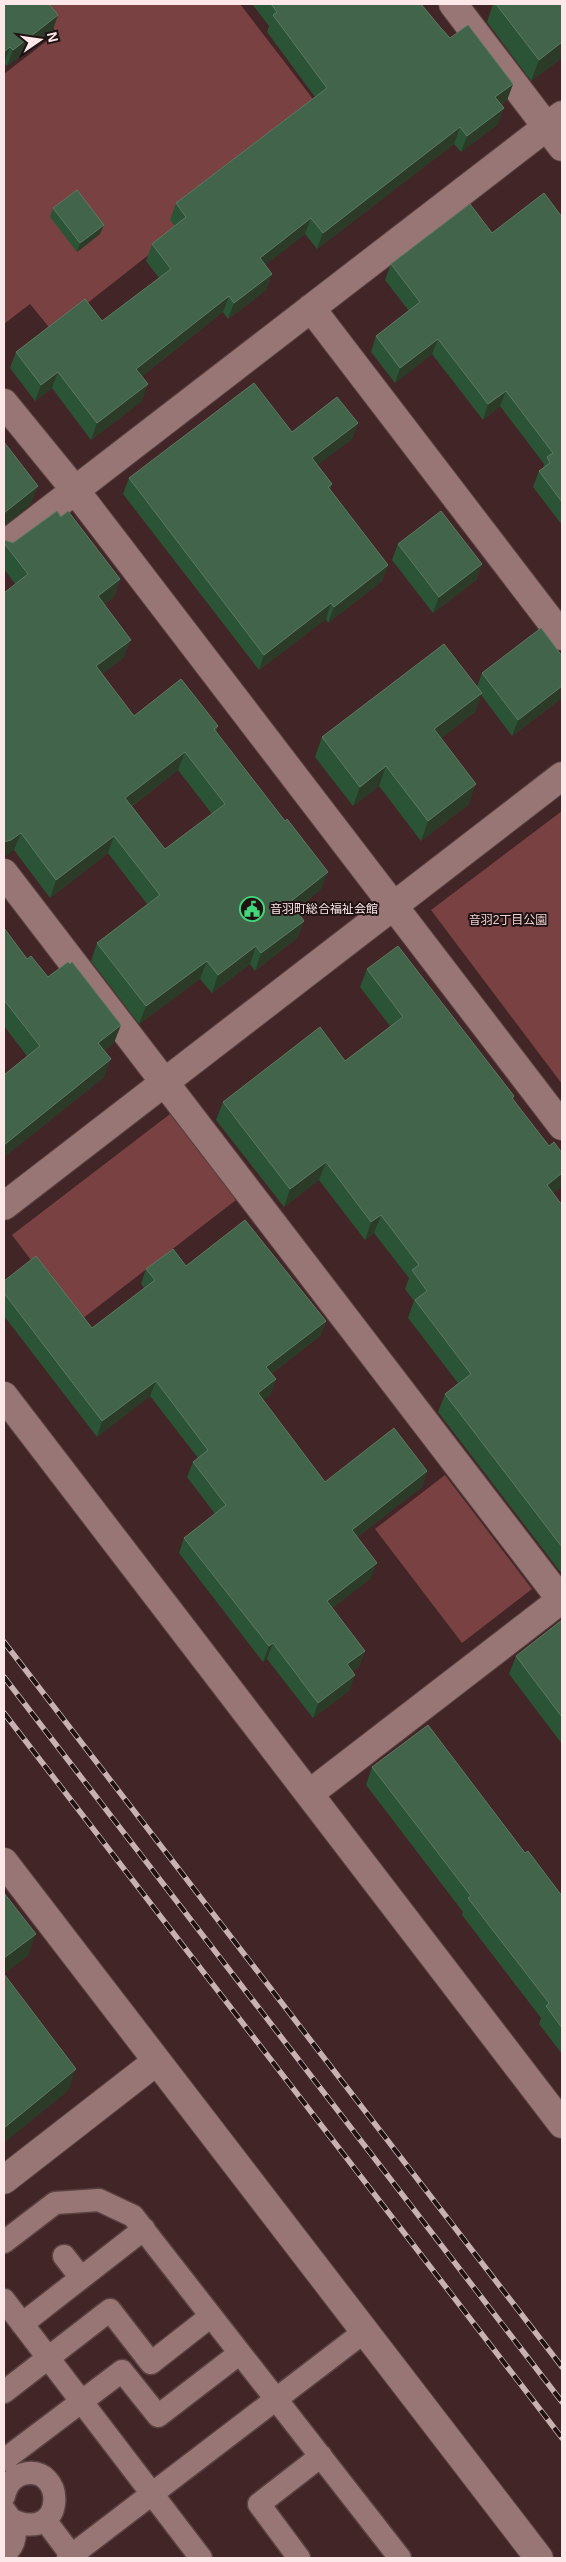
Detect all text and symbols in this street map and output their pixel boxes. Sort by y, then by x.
north arrow [15,15,65,65]
text: N [44,30,62,44]
public building icon: 音羽町総合福祉会館 [239,896,265,922]
place label: 音羽町総合福祉会館 [270,902,378,916]
park label: 音羽2丁目公園 [469,913,547,927]

